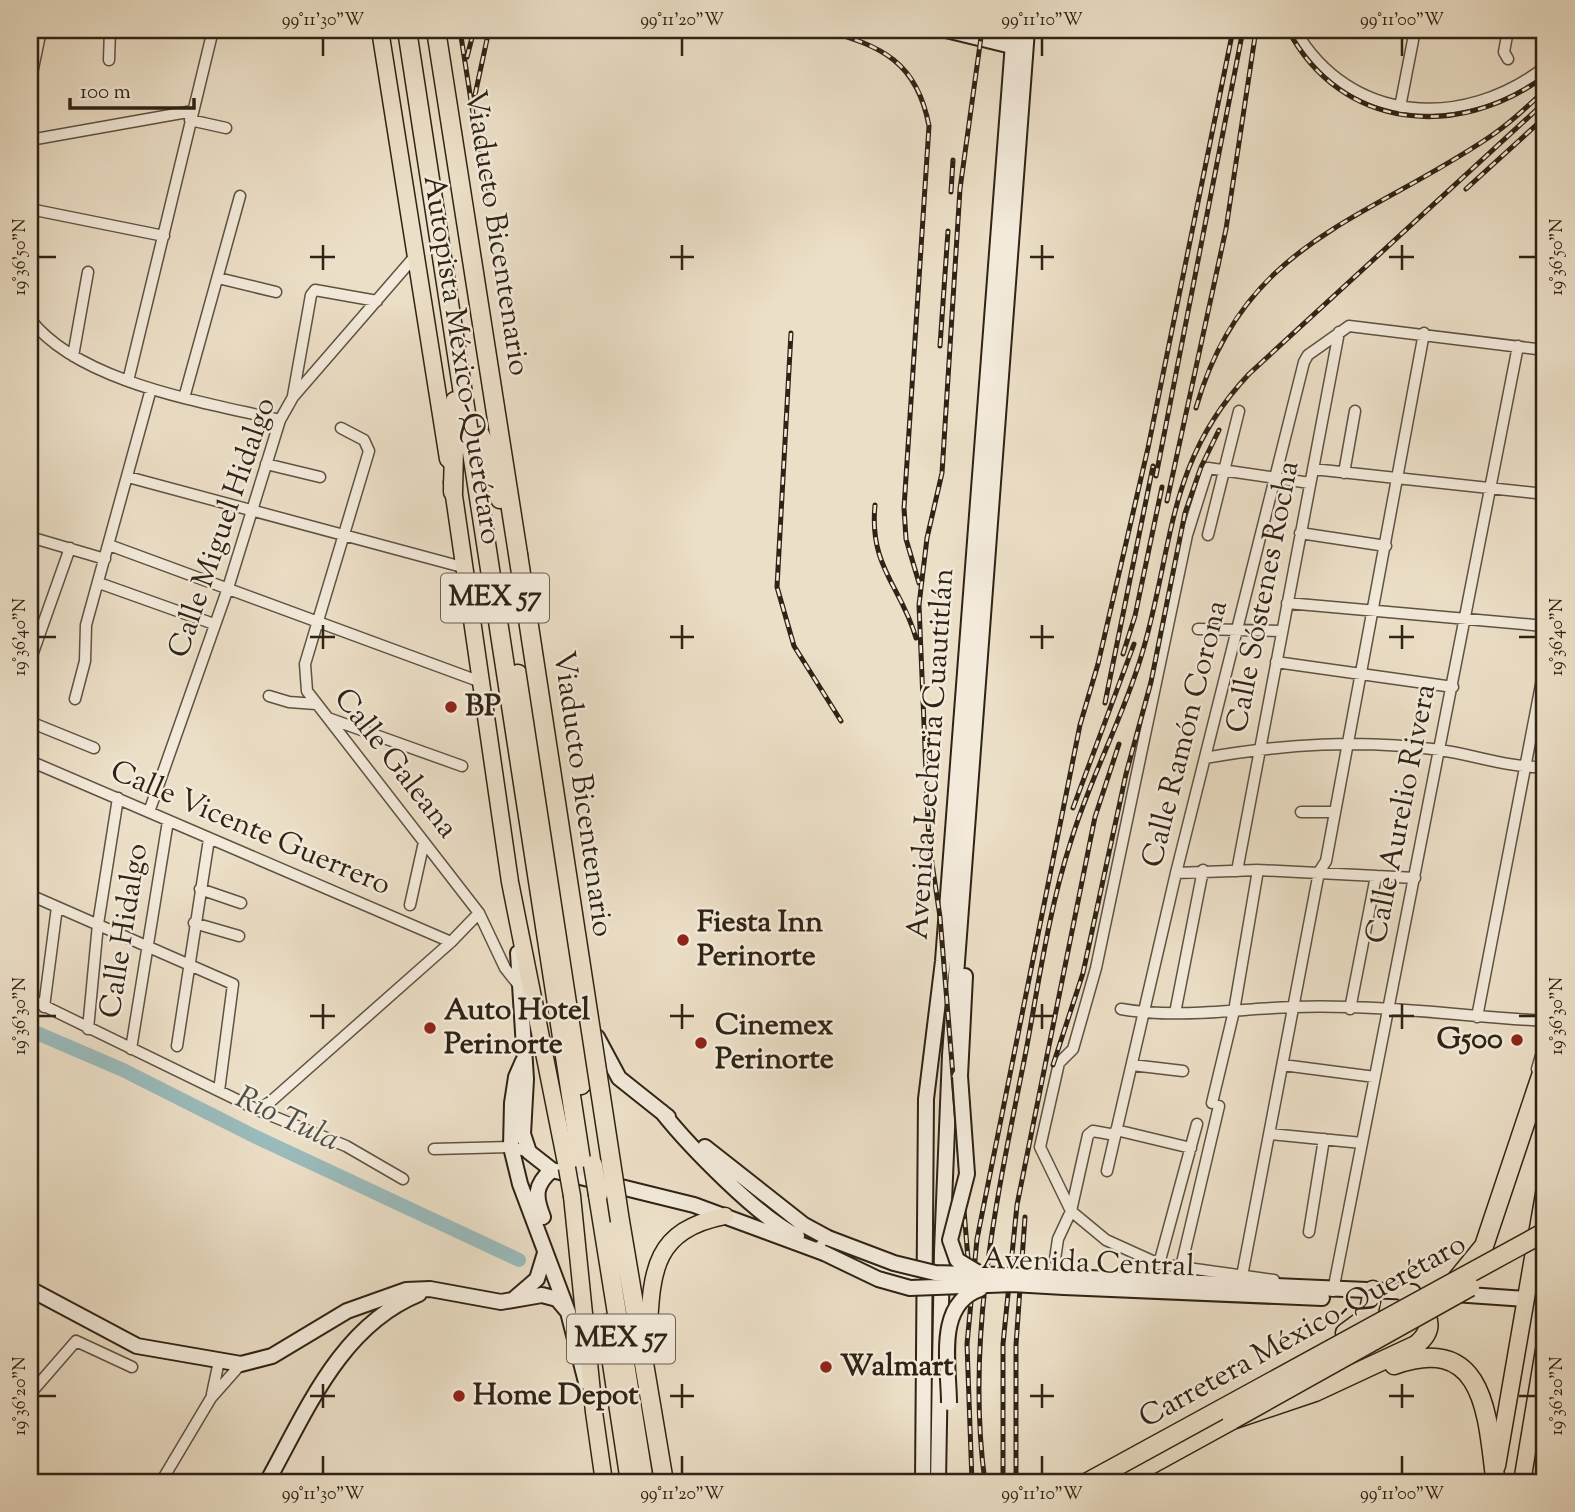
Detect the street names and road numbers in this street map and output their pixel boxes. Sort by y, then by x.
street label: Viaducto Bicentenario [452,87,540,379]
street label: Autopista México-Querétaro [411,172,511,548]
street label: Calle Miguel Hidalgo [158,392,288,664]
street label: Calle Sóstenes Rocha [1217,457,1311,737]
street label: Avenida Lecheria Cuautitlán [898,567,966,941]
road number: MEX 57 [441,574,549,622]
street label: Calle Ramón Corona [1132,596,1240,872]
street label: Viaducto Bicentenario [541,648,623,940]
street label: Calle Galeana [323,680,468,848]
street label: Calle Aurelio Rivera [1356,680,1448,947]
street label: Calle Vicente Guerrero [103,750,397,908]
street label: Calle Hidalgo [90,841,160,1021]
street label: Carretera México-Querétaro [1132,1224,1474,1440]
street label: Avenida Central [981,1239,1195,1289]
road number: MEX 57 [567,1314,675,1364]

